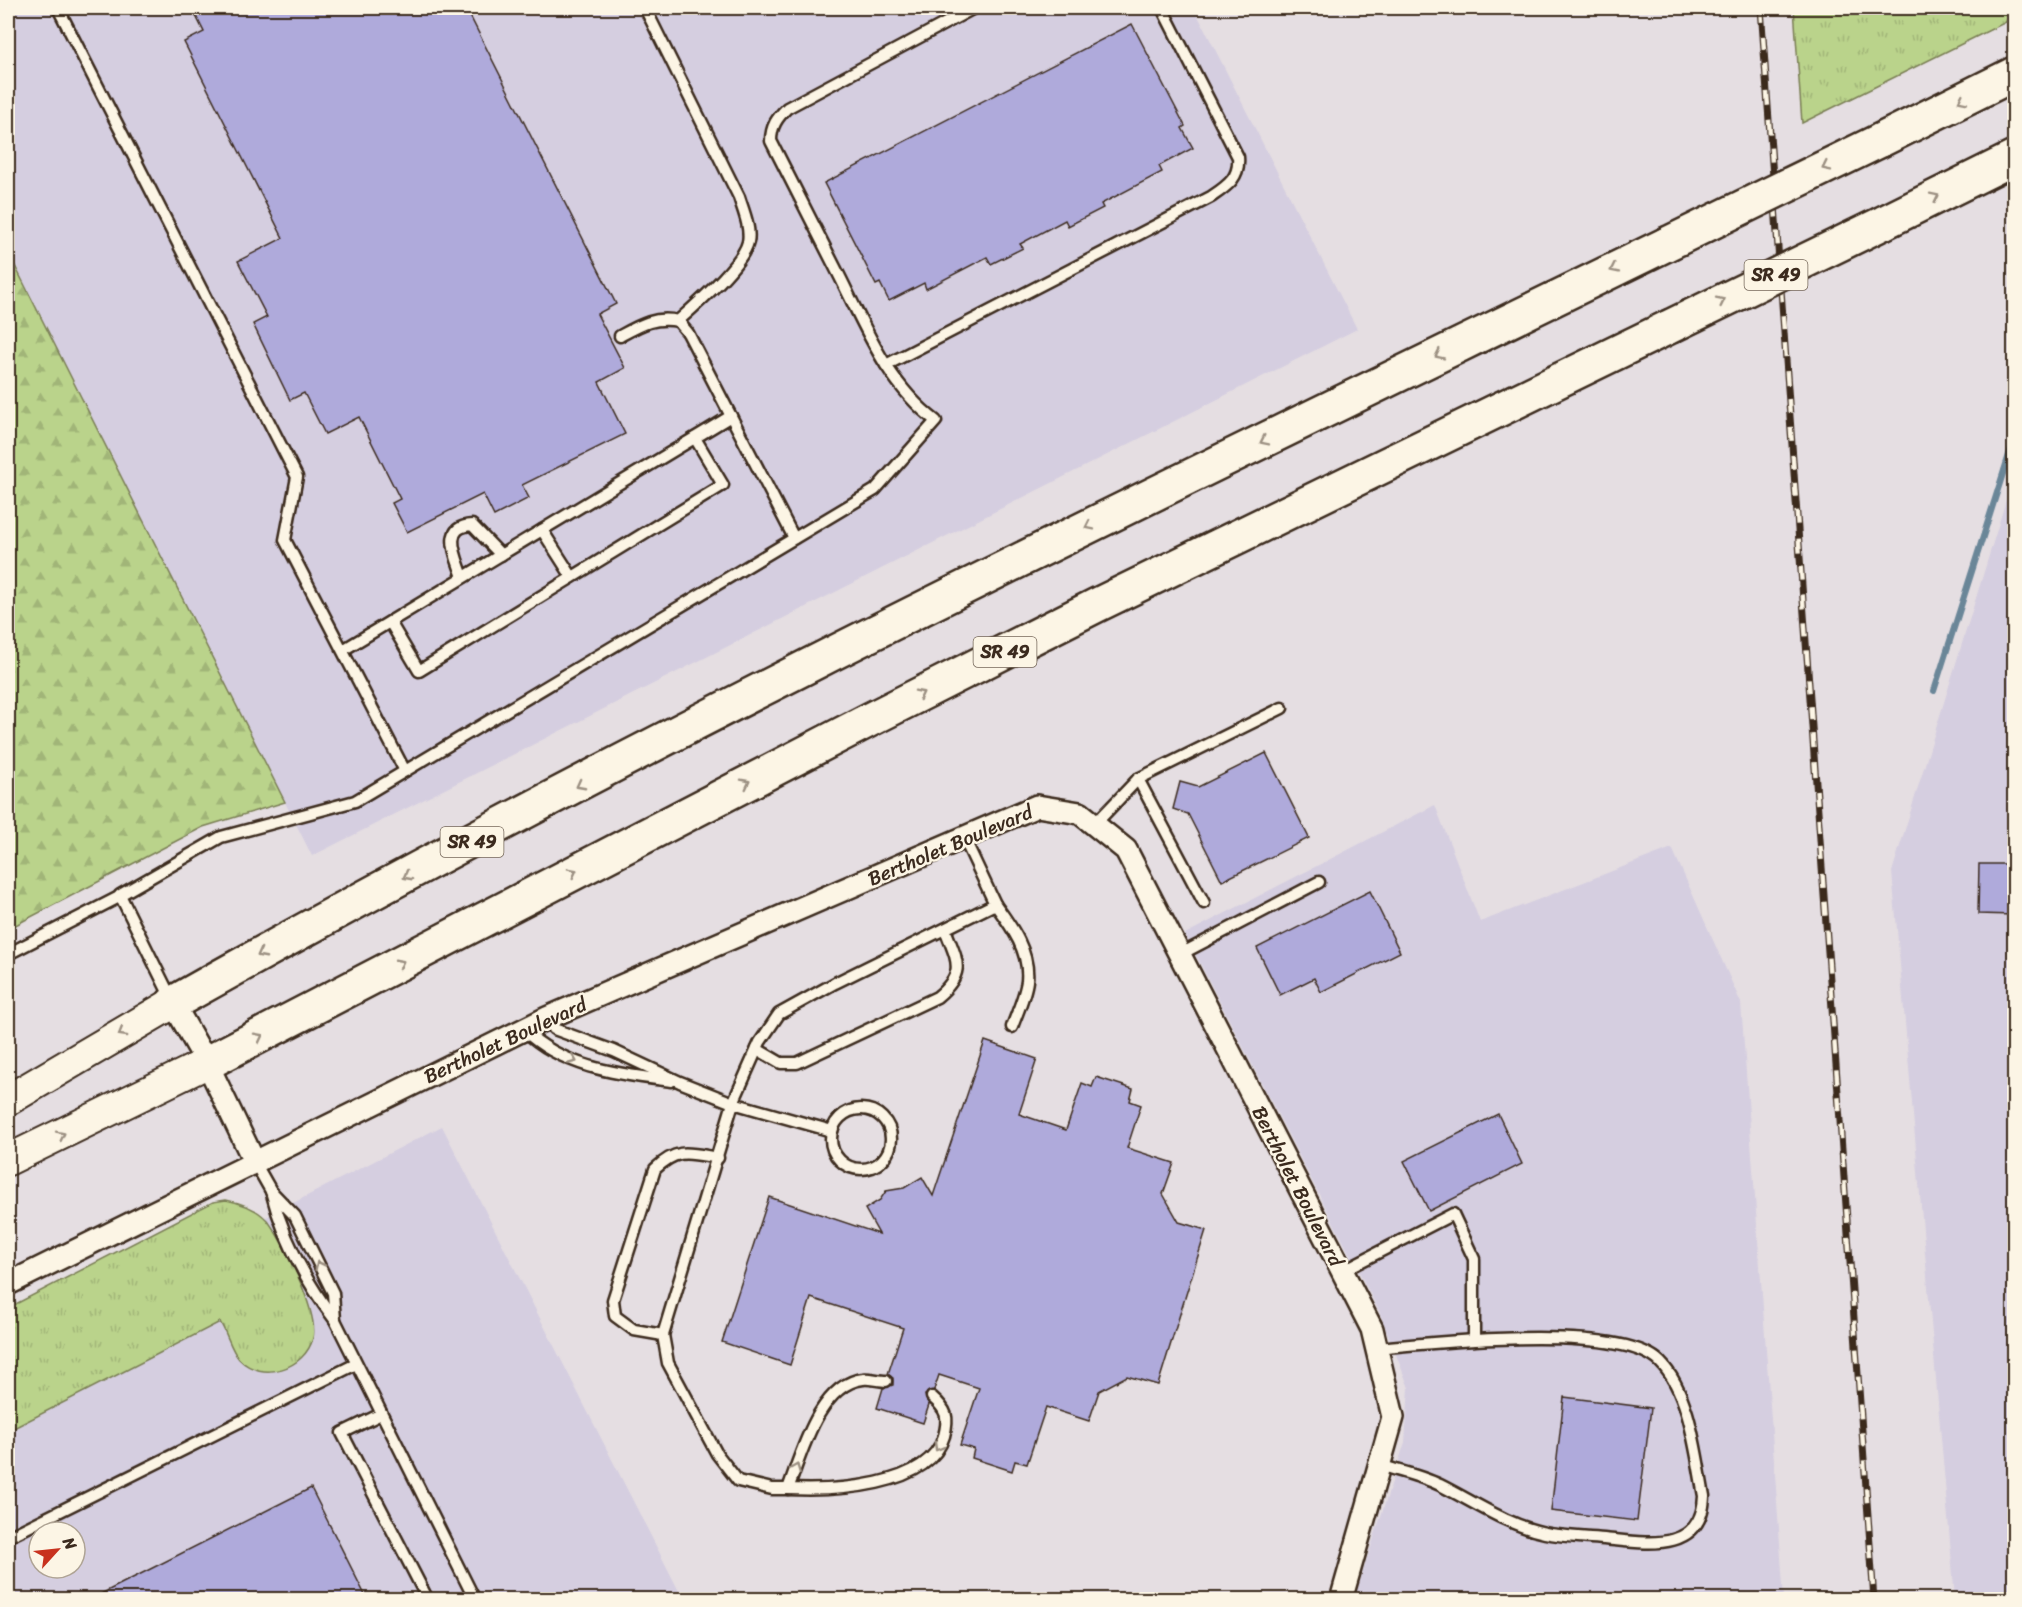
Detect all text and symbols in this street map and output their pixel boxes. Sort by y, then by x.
one-way arrow [1957,93,1968,105]
one-way arrow [1822,159,1833,171]
one-way arrow [1929,192,1940,204]
road number: SR 49 [1744,260,1808,290]
one-way arrow [1610,262,1621,274]
one-way arrow [1715,297,1726,309]
one-way arrow [1435,348,1446,359]
one-way arrow [1259,433,1270,445]
one-way arrow [1084,519,1095,531]
road number: SR 49 [974,637,1036,667]
one-way arrow [913,690,924,702]
one-way arrow [575,778,586,789]
one-way arrow [740,779,751,790]
street label: Bertholet Boulevard [862,794,1040,896]
road number: SR 49 [440,827,504,857]
one-way arrow [566,868,577,880]
one-way arrow [403,869,414,880]
one-way arrow [256,947,267,958]
one-way arrow [394,959,405,970]
street label: Bertholet Boulevard [418,987,594,1094]
one-way arrow [118,1026,129,1037]
one-way arrow [253,1032,264,1044]
one-way arrow [567,1053,578,1065]
street label: Bertholet Boulevard [1242,1100,1354,1274]
one-way arrow [54,1131,65,1143]
one-way arrow [315,1261,326,1271]
one-way arrow [934,1440,945,1451]
one-way arrow [789,1463,801,1474]
north arrow [27,1520,87,1580]
text: N [54,1531,86,1556]

